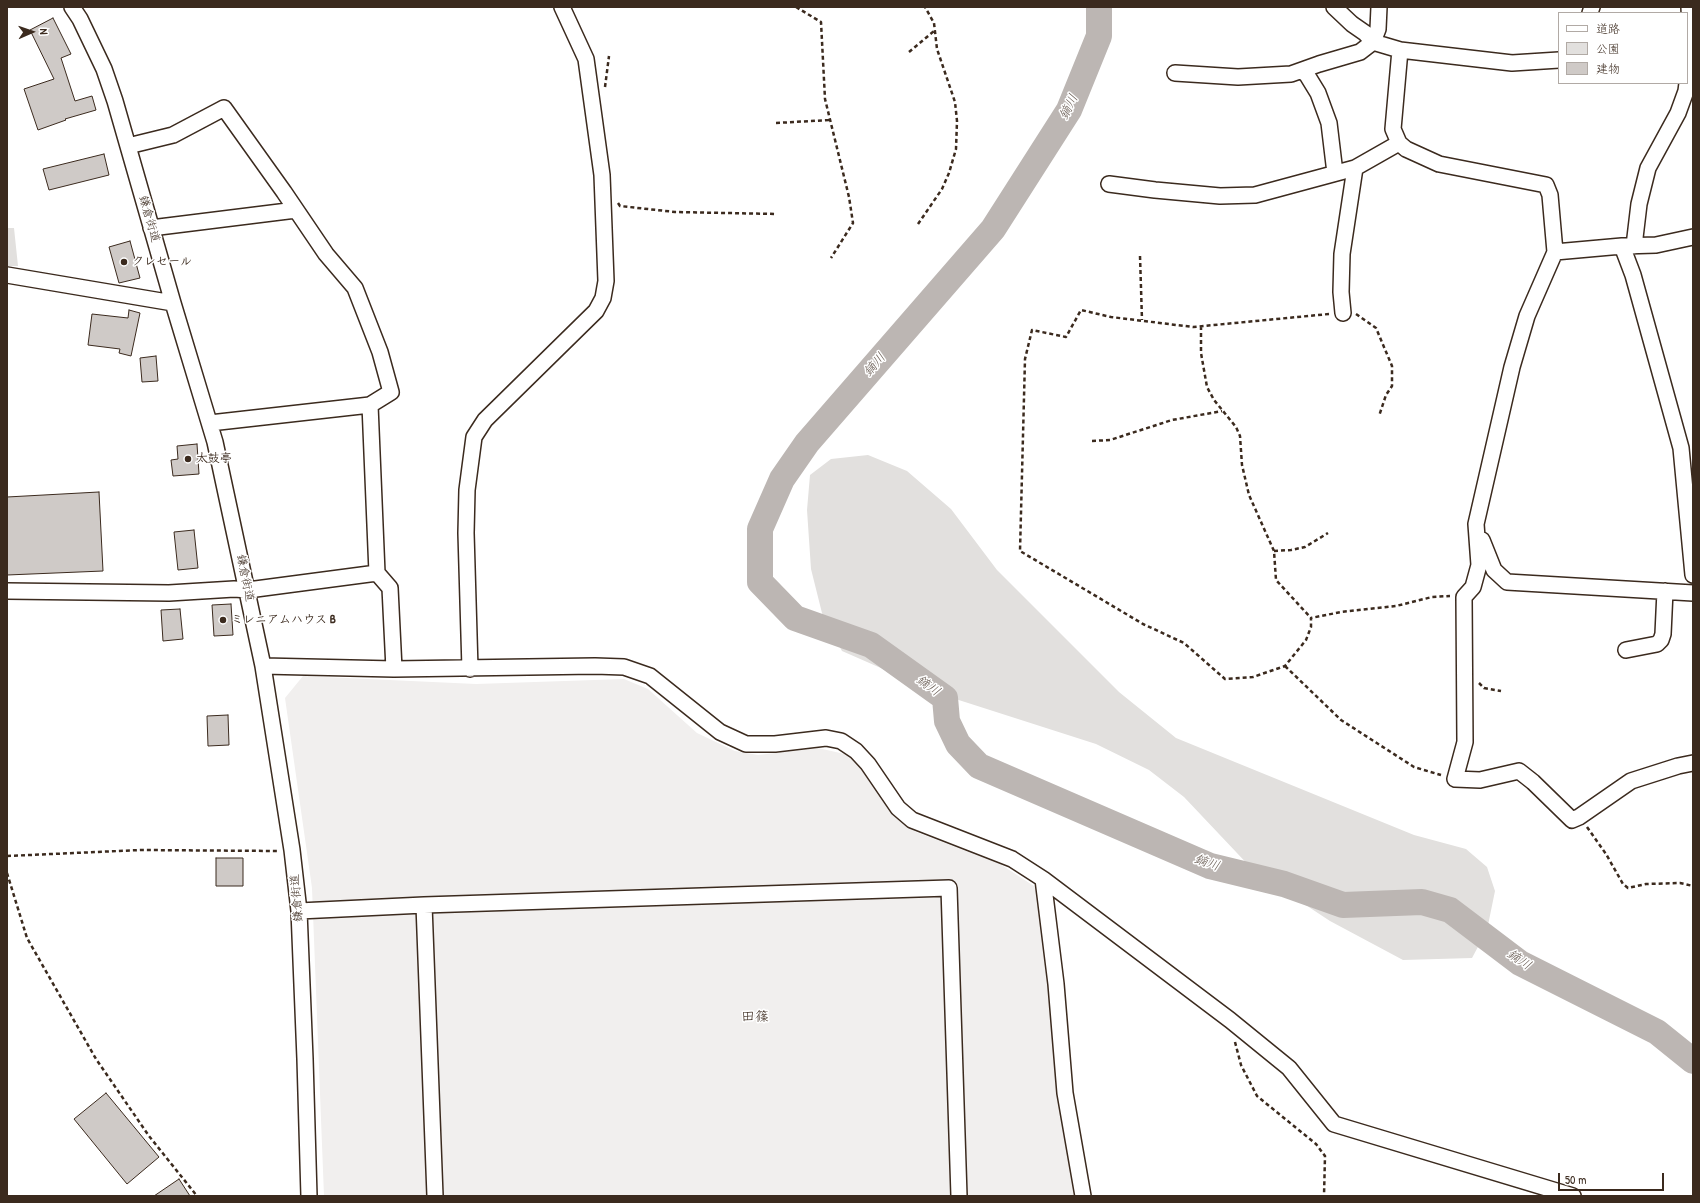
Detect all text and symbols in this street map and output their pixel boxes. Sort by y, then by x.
north arrow [12,12,52,52]
legend [1558,12,1688,84]
text: 道路 [1596,20,1620,37]
text: N [37,28,51,35]
text: 公園 [1596,40,1620,57]
text: 建物 [1596,60,1620,77]
water label: 鏑川 [1056,92,1082,122]
street label: 鎌倉街道 [135,194,163,244]
place label: クレセール [132,255,192,269]
marker: クレセール [119,257,129,267]
water label: 鏑川 [861,350,889,380]
place label: 太鼓亭 [196,452,232,466]
marker: 太鼓亭 [183,454,193,464]
street label: 鎌倉街道 [233,553,257,603]
place label: ミレニアムハウス B [231,613,336,627]
marker: ミレニアムハウス B [218,615,228,625]
water label: 鏑川 [913,672,943,700]
water label: 鏑川 [1192,851,1222,875]
street label: 鎌倉街道 [288,873,306,923]
water label: 鏑川 [1504,946,1534,974]
district label: 田篠 [741,1009,769,1025]
scale bar [1560,1165,1666,1191]
text: 50 m [1565,1171,1586,1188]

